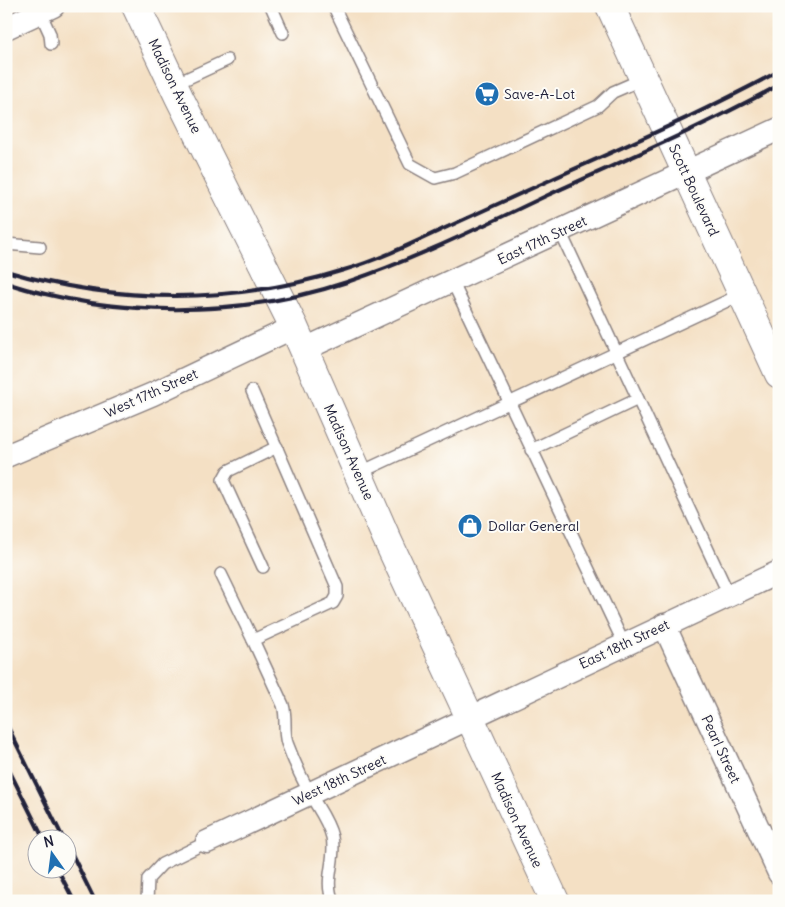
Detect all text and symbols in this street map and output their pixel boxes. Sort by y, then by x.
street label: Madison Avenue [144,36,206,136]
supermarket icon: Save-A-Lot [474,81,500,107]
place label: Save-A-Lot [504,85,575,103]
street label: Scott Boulevard [665,141,723,239]
street label: East 17th Street [495,211,590,269]
street label: West 17th Street [102,364,201,422]
street label: Madison Avenue [320,401,378,503]
shop icon: Dollar General [457,513,483,539]
place label: Dollar General [488,517,579,535]
street label: East 18th Street [576,615,672,673]
street label: Pearl Street [697,712,745,786]
street label: West 18th Street [289,750,389,810]
street label: Madison Avenue [487,769,547,871]
north arrow [28,830,78,880]
text: N [42,831,56,851]

